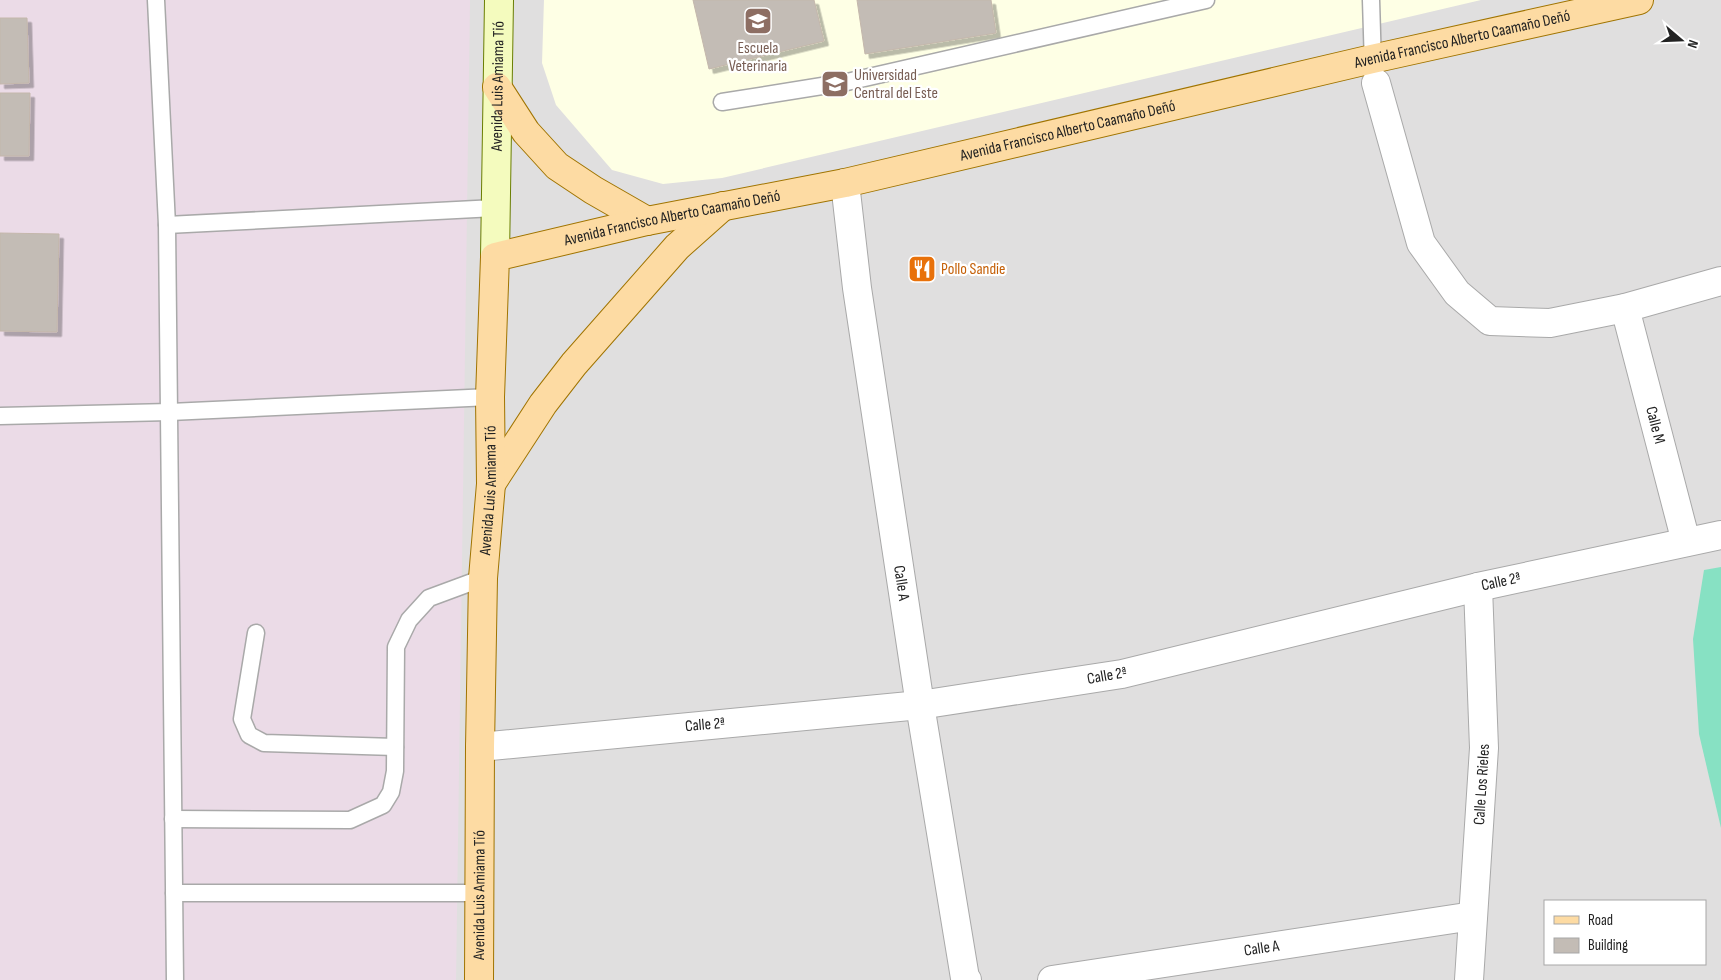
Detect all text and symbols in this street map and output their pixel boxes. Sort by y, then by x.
school or university icon: Escuela Veterinaria [743,6,773,36]
street label: Avenida Francisco Alberto Caamaño Deñó [1351,6,1572,73]
north arrow [1656,15,1706,65]
street label: Avenida Luis Amiama Tió [487,21,508,152]
text: N [1684,38,1702,50]
place label: Escuela Veterinaria [729,39,787,76]
place label: Universidad Central del Este [854,66,938,103]
school or university icon: Universidad Central del Este [820,69,850,99]
street label: Avenida Francisco Alberto Caamaño Deñó [957,96,1177,165]
street label: Avenida Francisco Alberto Caamaño Deñó [561,186,782,250]
restaurant icon: Pollo Sandie [907,254,937,284]
place label: Pollo Sandie [941,260,1005,279]
street label: Calle M [1642,404,1670,446]
street label: Avenida Luis Amiama Tió [475,425,501,557]
street label: Calle A [890,564,914,602]
street label: Calle 2ª [1479,569,1523,595]
street label: Calle 2ª [1086,663,1129,689]
street label: Calle 2ª [684,714,726,736]
street label: Calle Los Rieles [1470,743,1494,826]
street label: Avenida Luis Amiama Tió [470,830,489,961]
legend [1544,900,1706,965]
text: Road [1588,911,1613,930]
street label: Calle A [1243,936,1281,960]
text: Building [1588,936,1628,955]

